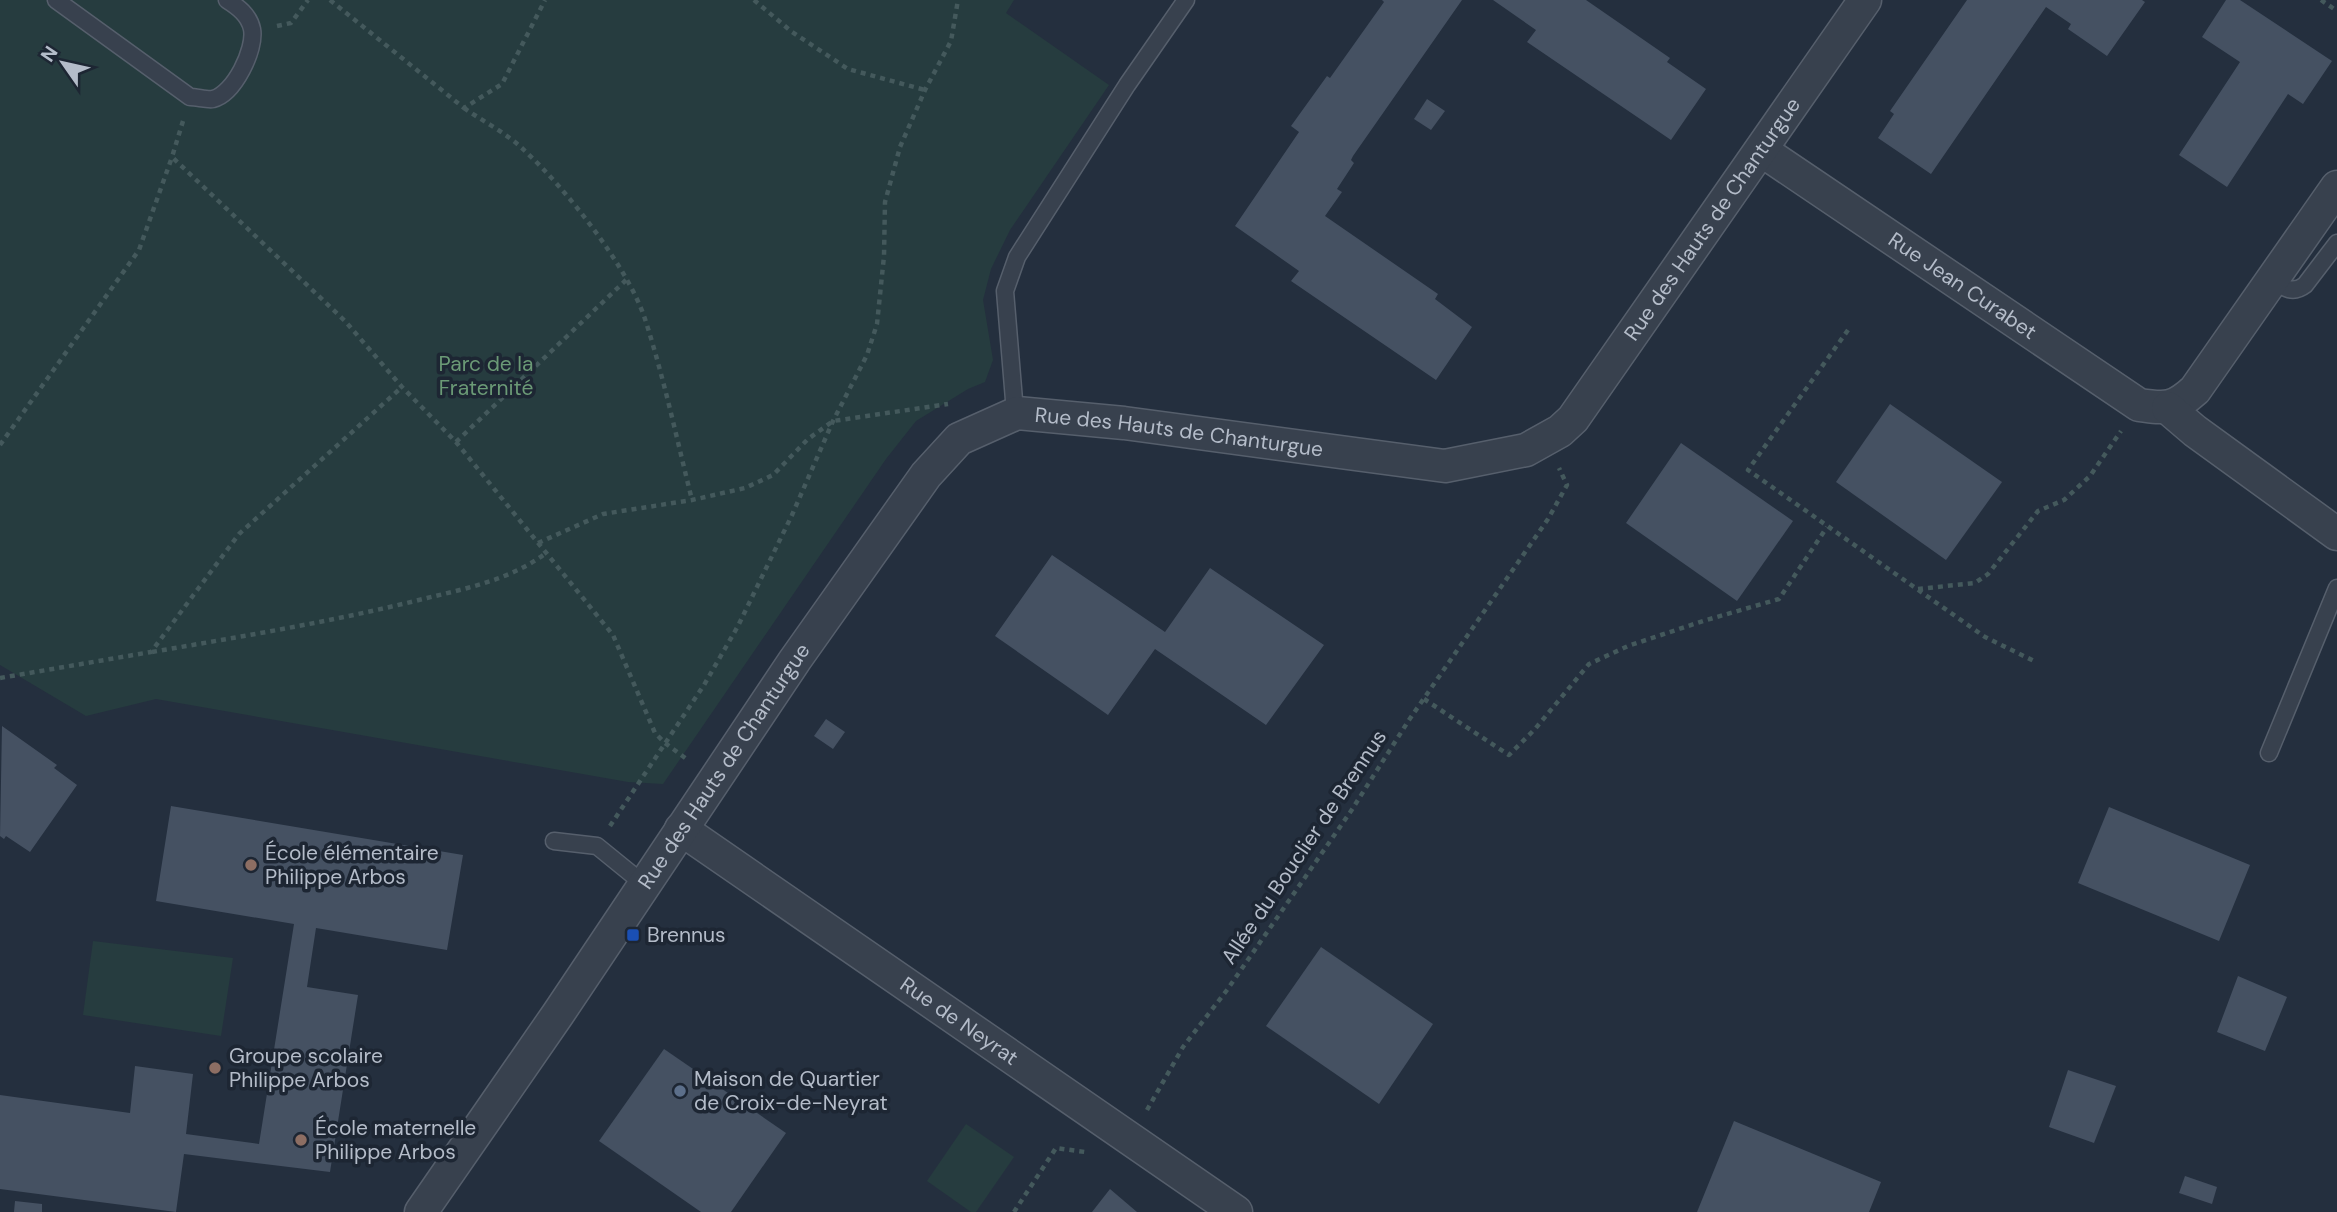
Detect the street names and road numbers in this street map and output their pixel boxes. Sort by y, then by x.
street label: Rue des Hauts de Chanturgue [1618,92,1807,346]
street label: Rue Jean Curabet [1883,226,2042,346]
street label: Rue des Hauts de Chanturgue [1034,401,1325,464]
street label: Rue des Hauts de Chanturgue [632,638,817,895]
street label: Allée du Bouclier de Brennus [1215,724,1393,970]
street label: Rue de Neyrat [895,970,1024,1072]

